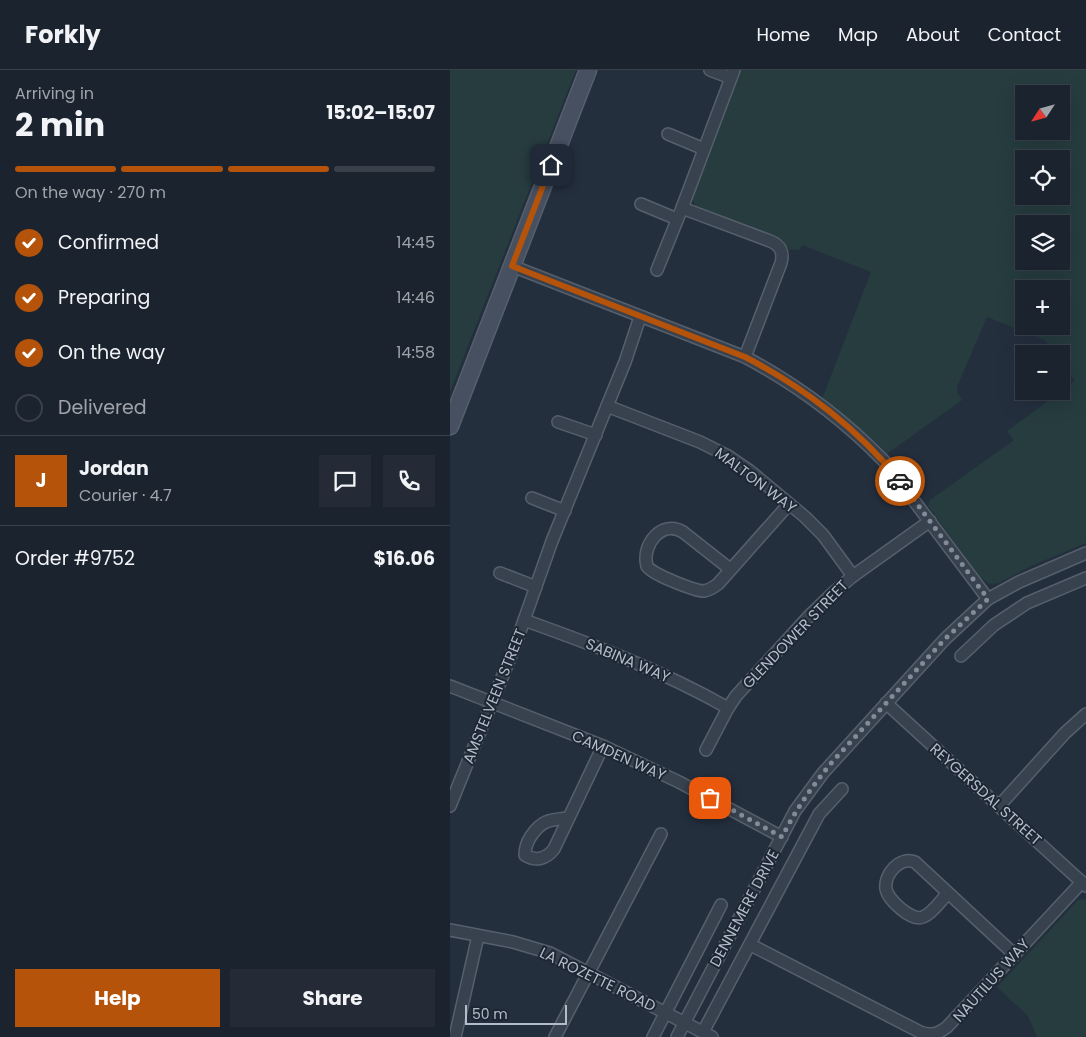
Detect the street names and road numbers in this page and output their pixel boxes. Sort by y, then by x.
street label: MALTON WAY [711,442,801,518]
street label: GLENDOWER STREET [738,575,852,693]
street label: AMSTELVEEN STREET [457,625,531,767]
street label: SABINA WAY [582,633,674,687]
street label: CAMDEN WAY [569,725,670,785]
street label: REYGERSDAL STREET [926,738,1046,850]
street label: DENNEMERE DRIVE [704,846,784,970]
street label: NAUTILUS WAY [948,934,1034,1026]
street label: LA ROZETTE ROAD [536,942,660,1016]

